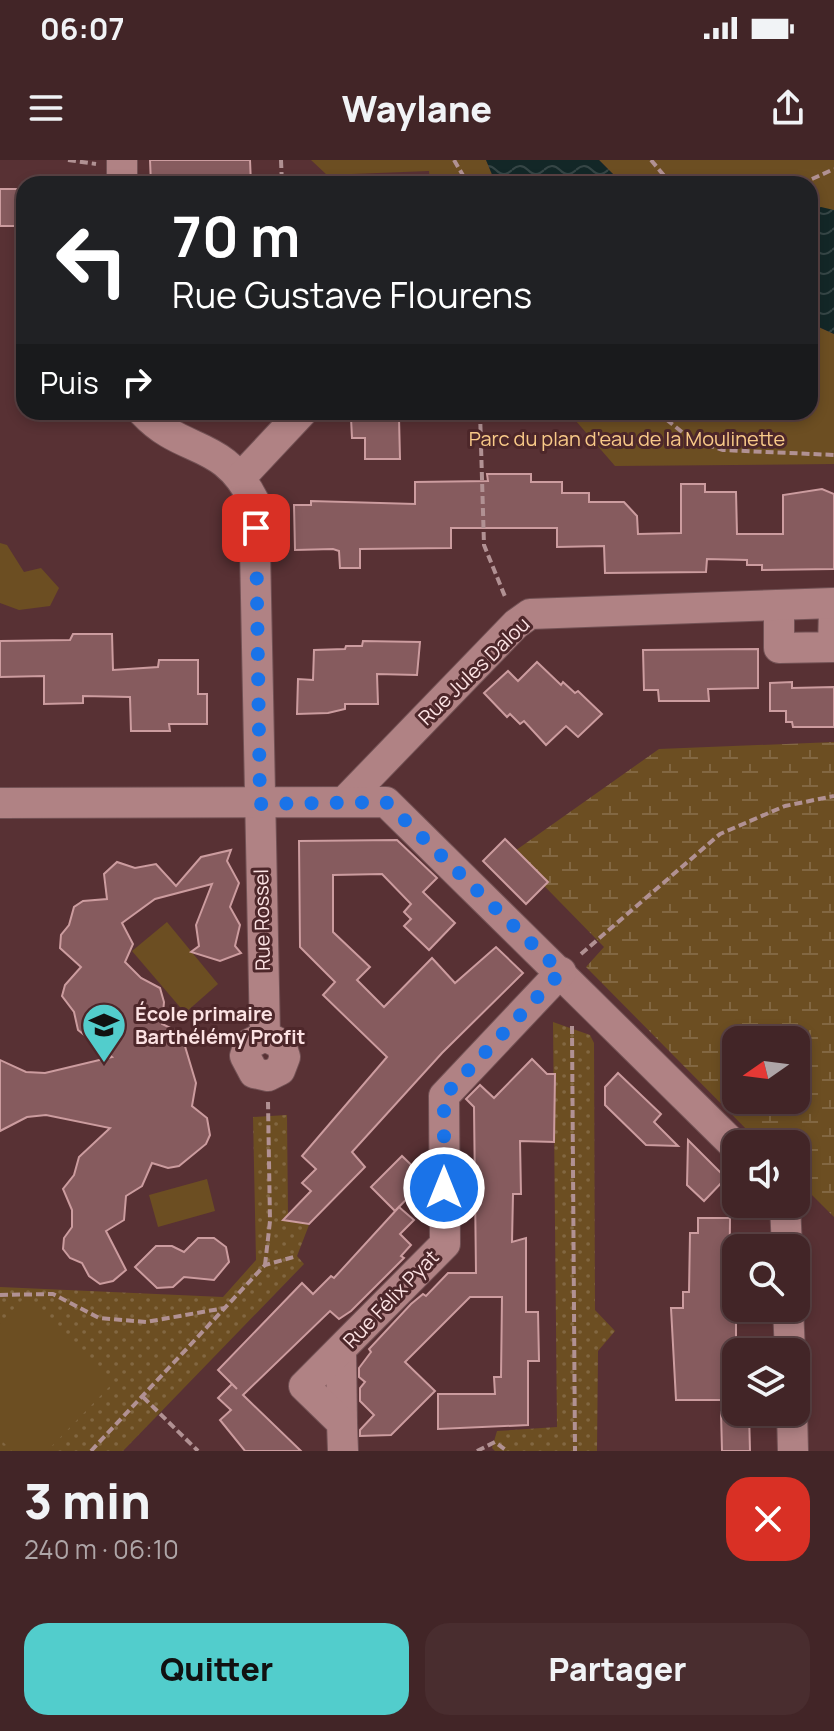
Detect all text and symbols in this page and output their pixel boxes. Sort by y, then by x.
text: 06:07 [40,8,124,49]
text: Waylane [342,84,492,133]
icon: menu [24,86,68,130]
icon: share [766,86,810,130]
text: 70 m [172,197,300,274]
icon: left [40,208,144,312]
text: Rue Gustave Flourens [172,270,532,319]
icon: right [115,360,159,404]
text: Puis [40,362,99,403]
park label: Parc du plan d'eau de la Moulinette [469,425,785,452]
pin [222,494,290,562]
icon: arrive [234,506,278,550]
street label: Rue Jules Dalou [412,611,535,731]
street label: Rue Rossel [247,869,276,971]
place label: École primaire Barthélémy Profit [135,1000,306,1050]
school or university icon: École primaire Barthélémy Profit [80,1001,128,1064]
north arrow [722,1026,810,1114]
map controls [722,1026,810,1426]
button: sound [722,1130,810,1218]
position arrow [402,1146,486,1230]
button: search [722,1234,810,1322]
street label: Rue Félix Pyat [337,1244,444,1354]
button: layers [722,1338,810,1426]
text: 3 min [24,1468,151,1533]
button: close [726,1477,810,1561]
text: 240 m · 06:10 [24,1531,179,1567]
button: Quitter [24,1623,409,1715]
button: Partager [425,1623,810,1715]

